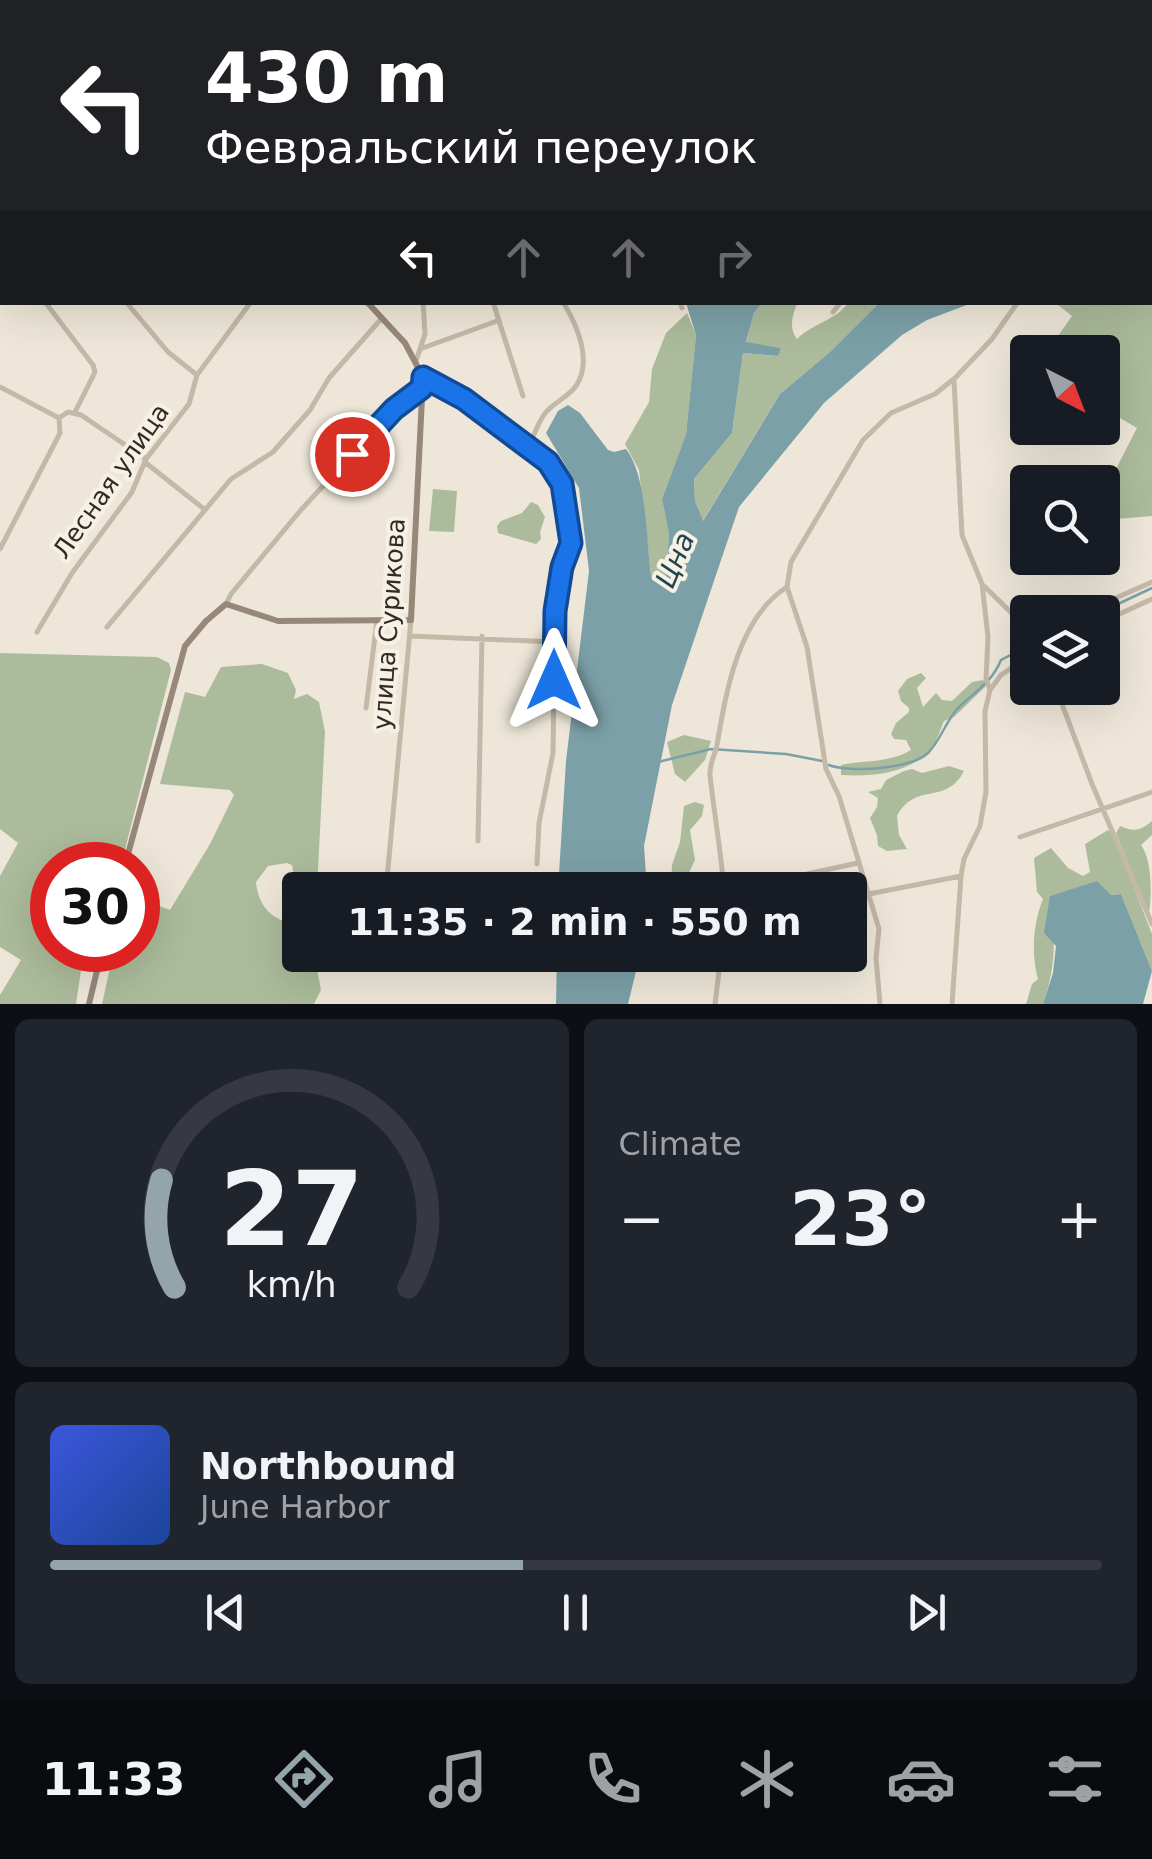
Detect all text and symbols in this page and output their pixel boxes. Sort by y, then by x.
text: 430 m [205,37,448,119]
icon: left [40,40,170,170]
text: Февральский переулок [205,121,758,174]
icon: left [391,230,446,285]
icon: ahead [496,230,551,285]
icon: ahead [601,230,656,285]
icon: right [706,230,761,285]
north arrow [1010,335,1120,445]
map controls [1010,335,1120,705]
street label: Лесная улица [47,398,175,564]
pin [310,412,395,497]
icon: arrive [325,427,380,482]
button: search [1010,465,1120,575]
street label: улица Сурикова [367,517,411,731]
water label: Цна [649,527,701,593]
button: layers [1010,595,1120,705]
position arrow [502,628,606,732]
speed limit sign: 30 [30,842,160,972]
text: 11:35 · 2 min · 550 m [347,900,802,944]
text: Climate [619,1125,742,1163]
text: 27 [219,1148,364,1270]
text: 23° [789,1175,931,1263]
text: − [619,1187,665,1251]
text: + [1056,1187,1102,1251]
text: km/h [247,1264,337,1305]
text: Northbound [200,1444,456,1488]
text: June Harbor [200,1488,390,1526]
icon: previous [198,1585,253,1640]
icon: pause [548,1585,603,1640]
icon: next [899,1585,954,1640]
icon: directions [269,1744,339,1814]
icon: music [423,1744,493,1814]
icon: phone [578,1744,648,1814]
icon: climate [732,1744,802,1814]
icon: car [886,1744,956,1814]
icon: filters [1040,1744,1110,1814]
text: 11:33 [42,1753,185,1806]

